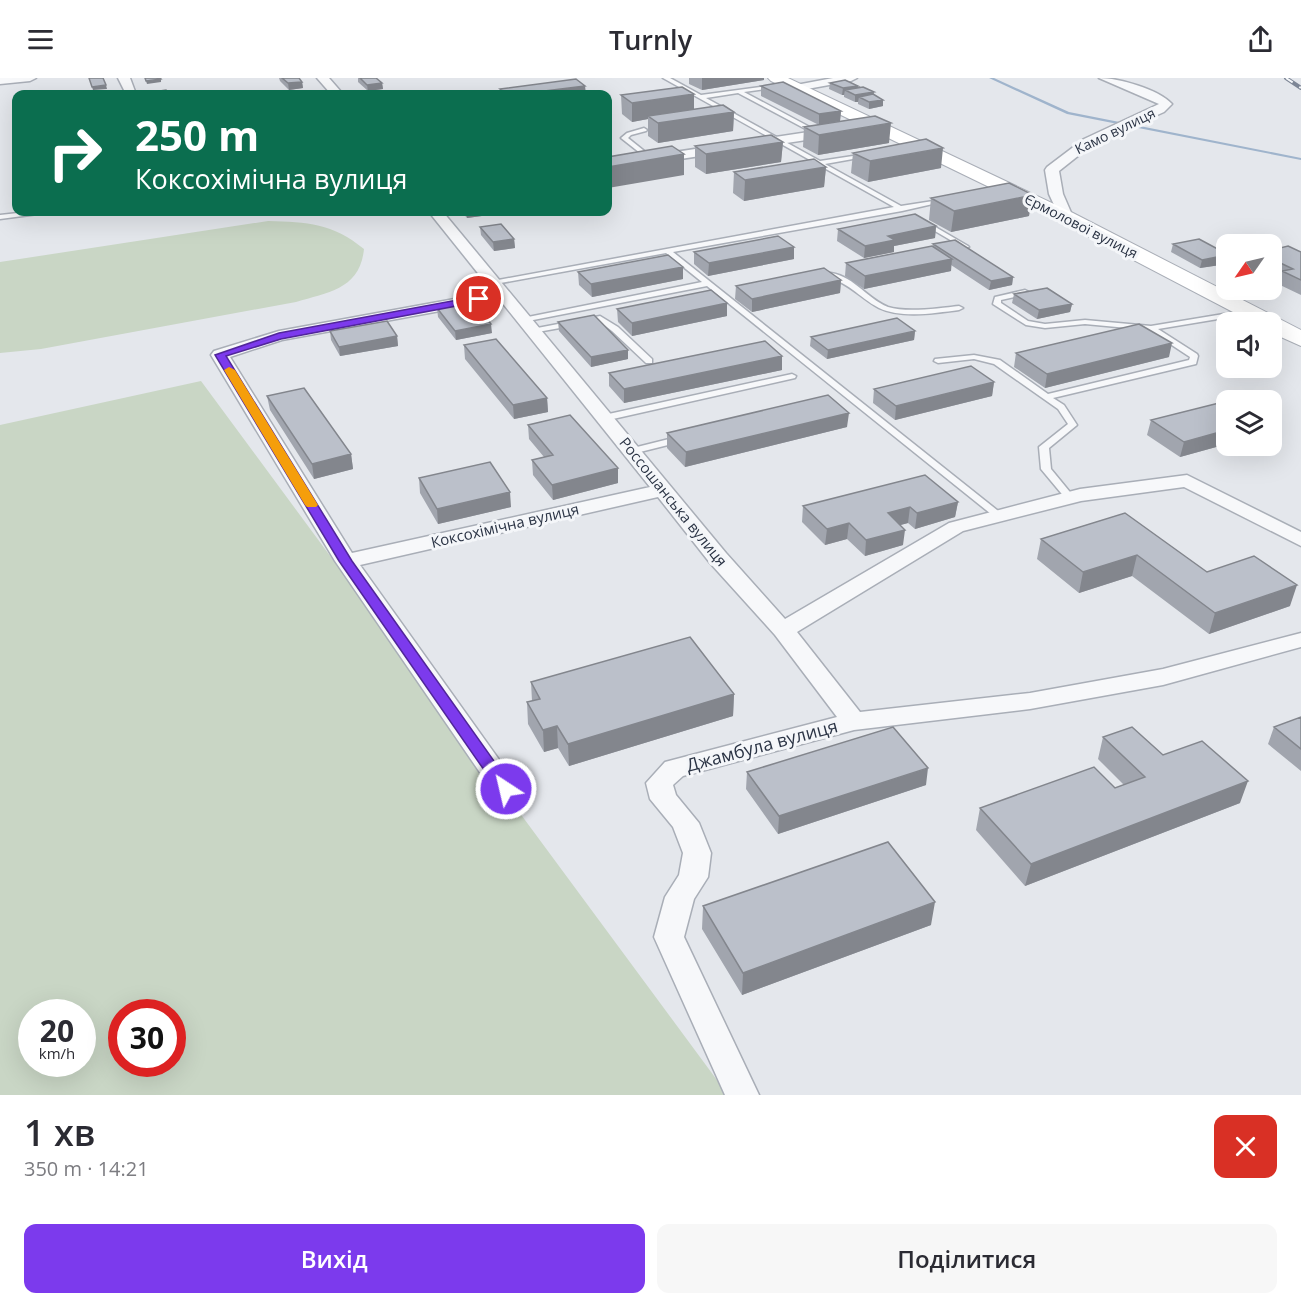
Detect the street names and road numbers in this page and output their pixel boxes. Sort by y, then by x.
street label: Камо вулиця [1071,103,1158,158]
street label: Єрмолової вулиця [1021,189,1141,262]
street label: Россошанська вулиця [615,433,732,570]
street label: Коксохімічна вулиця [429,498,581,552]
street label: Джамбула вулиця [683,713,840,777]

